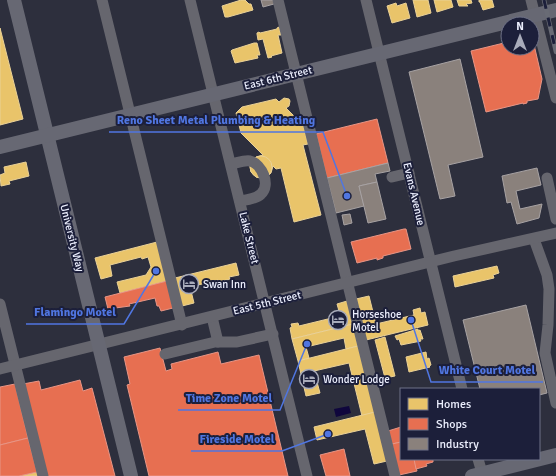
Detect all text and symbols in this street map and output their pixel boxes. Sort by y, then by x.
north arrow [500,16,540,56]
text: N [516,20,524,33]
street label: East 6th Street [243,63,314,93]
callout: Reno Sheet Metal Plumbing & Heating [109,108,323,132]
text: Reno Sheet Metal Plumbing & Heating [117,113,316,128]
street label: Evans Avenue [400,161,428,227]
street label: University Way [57,203,87,274]
street label: Lake Street [236,211,262,265]
hotel icon: Swan Inn [178,273,200,295]
place label: Swan Inn [203,278,246,291]
street label: East 5th Street [232,288,303,318]
callout: Flamingo Motel [26,300,124,324]
text: Flamingo Motel [34,305,116,320]
place label: Horseshoe Motel [352,308,402,334]
hotel icon: Horseshoe Motel [327,309,349,331]
callout: White Court Motel [431,358,543,382]
text: White Court Motel [439,363,536,378]
hotel icon: Wonder Lodge [298,368,320,390]
place label: Wonder Lodge [323,373,390,386]
callout: Time Zone Motel [178,386,280,410]
legend [400,388,540,460]
text: Time Zone Motel [186,391,273,406]
text: Homes [436,397,471,412]
text: Shops [436,417,467,432]
callout: Fireside Motel [191,427,282,451]
text: Fireside Motel [200,432,275,447]
text: Industry [436,437,479,452]

